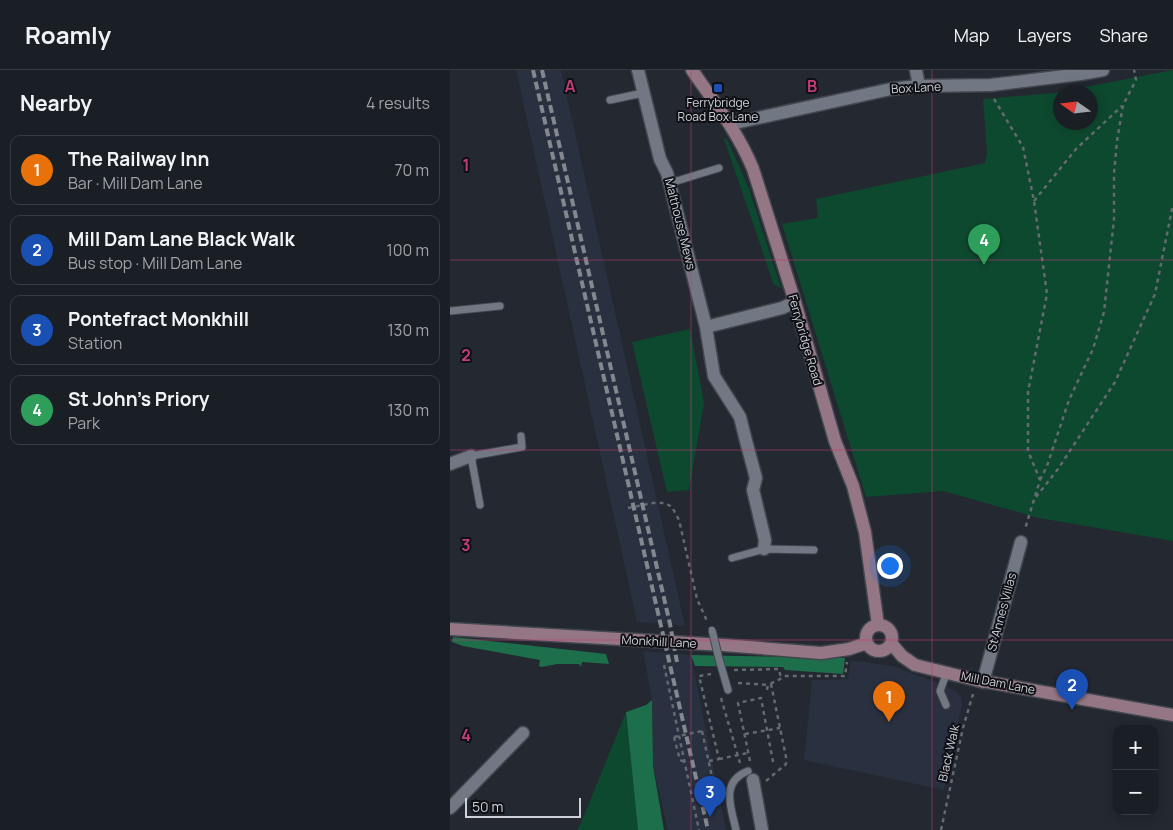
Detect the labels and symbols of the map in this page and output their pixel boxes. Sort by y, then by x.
text: A [565,75,576,97]
text: B [807,75,817,97]
street label: Box Lane [891,78,941,97]
marker: Ferrybridge Road Box Lane [712,82,724,94]
north arrow [1053,85,1098,130]
place label: Ferrybridge Road Box Lane [678,94,758,125]
text: 1 [462,154,470,176]
street label: Malthouse Mews [661,176,700,271]
pin: 4 [968,224,1000,265]
street label: Ferrybridge Road [784,292,827,387]
text: 2 [461,344,471,366]
text: 3 [461,534,471,556]
your location [877,553,903,579]
street label: St Annes Villas [983,571,1020,653]
street label: Monkhill Lane [621,631,697,652]
street label: Mill Dam Lane [960,667,1037,698]
pin: 2 [1056,669,1088,710]
pin: 1 [873,681,905,722]
street label: Black Walk [934,722,964,783]
text: 4 [461,724,471,746]
pin: 3 [694,776,726,817]
scale bar [465,795,581,818]

